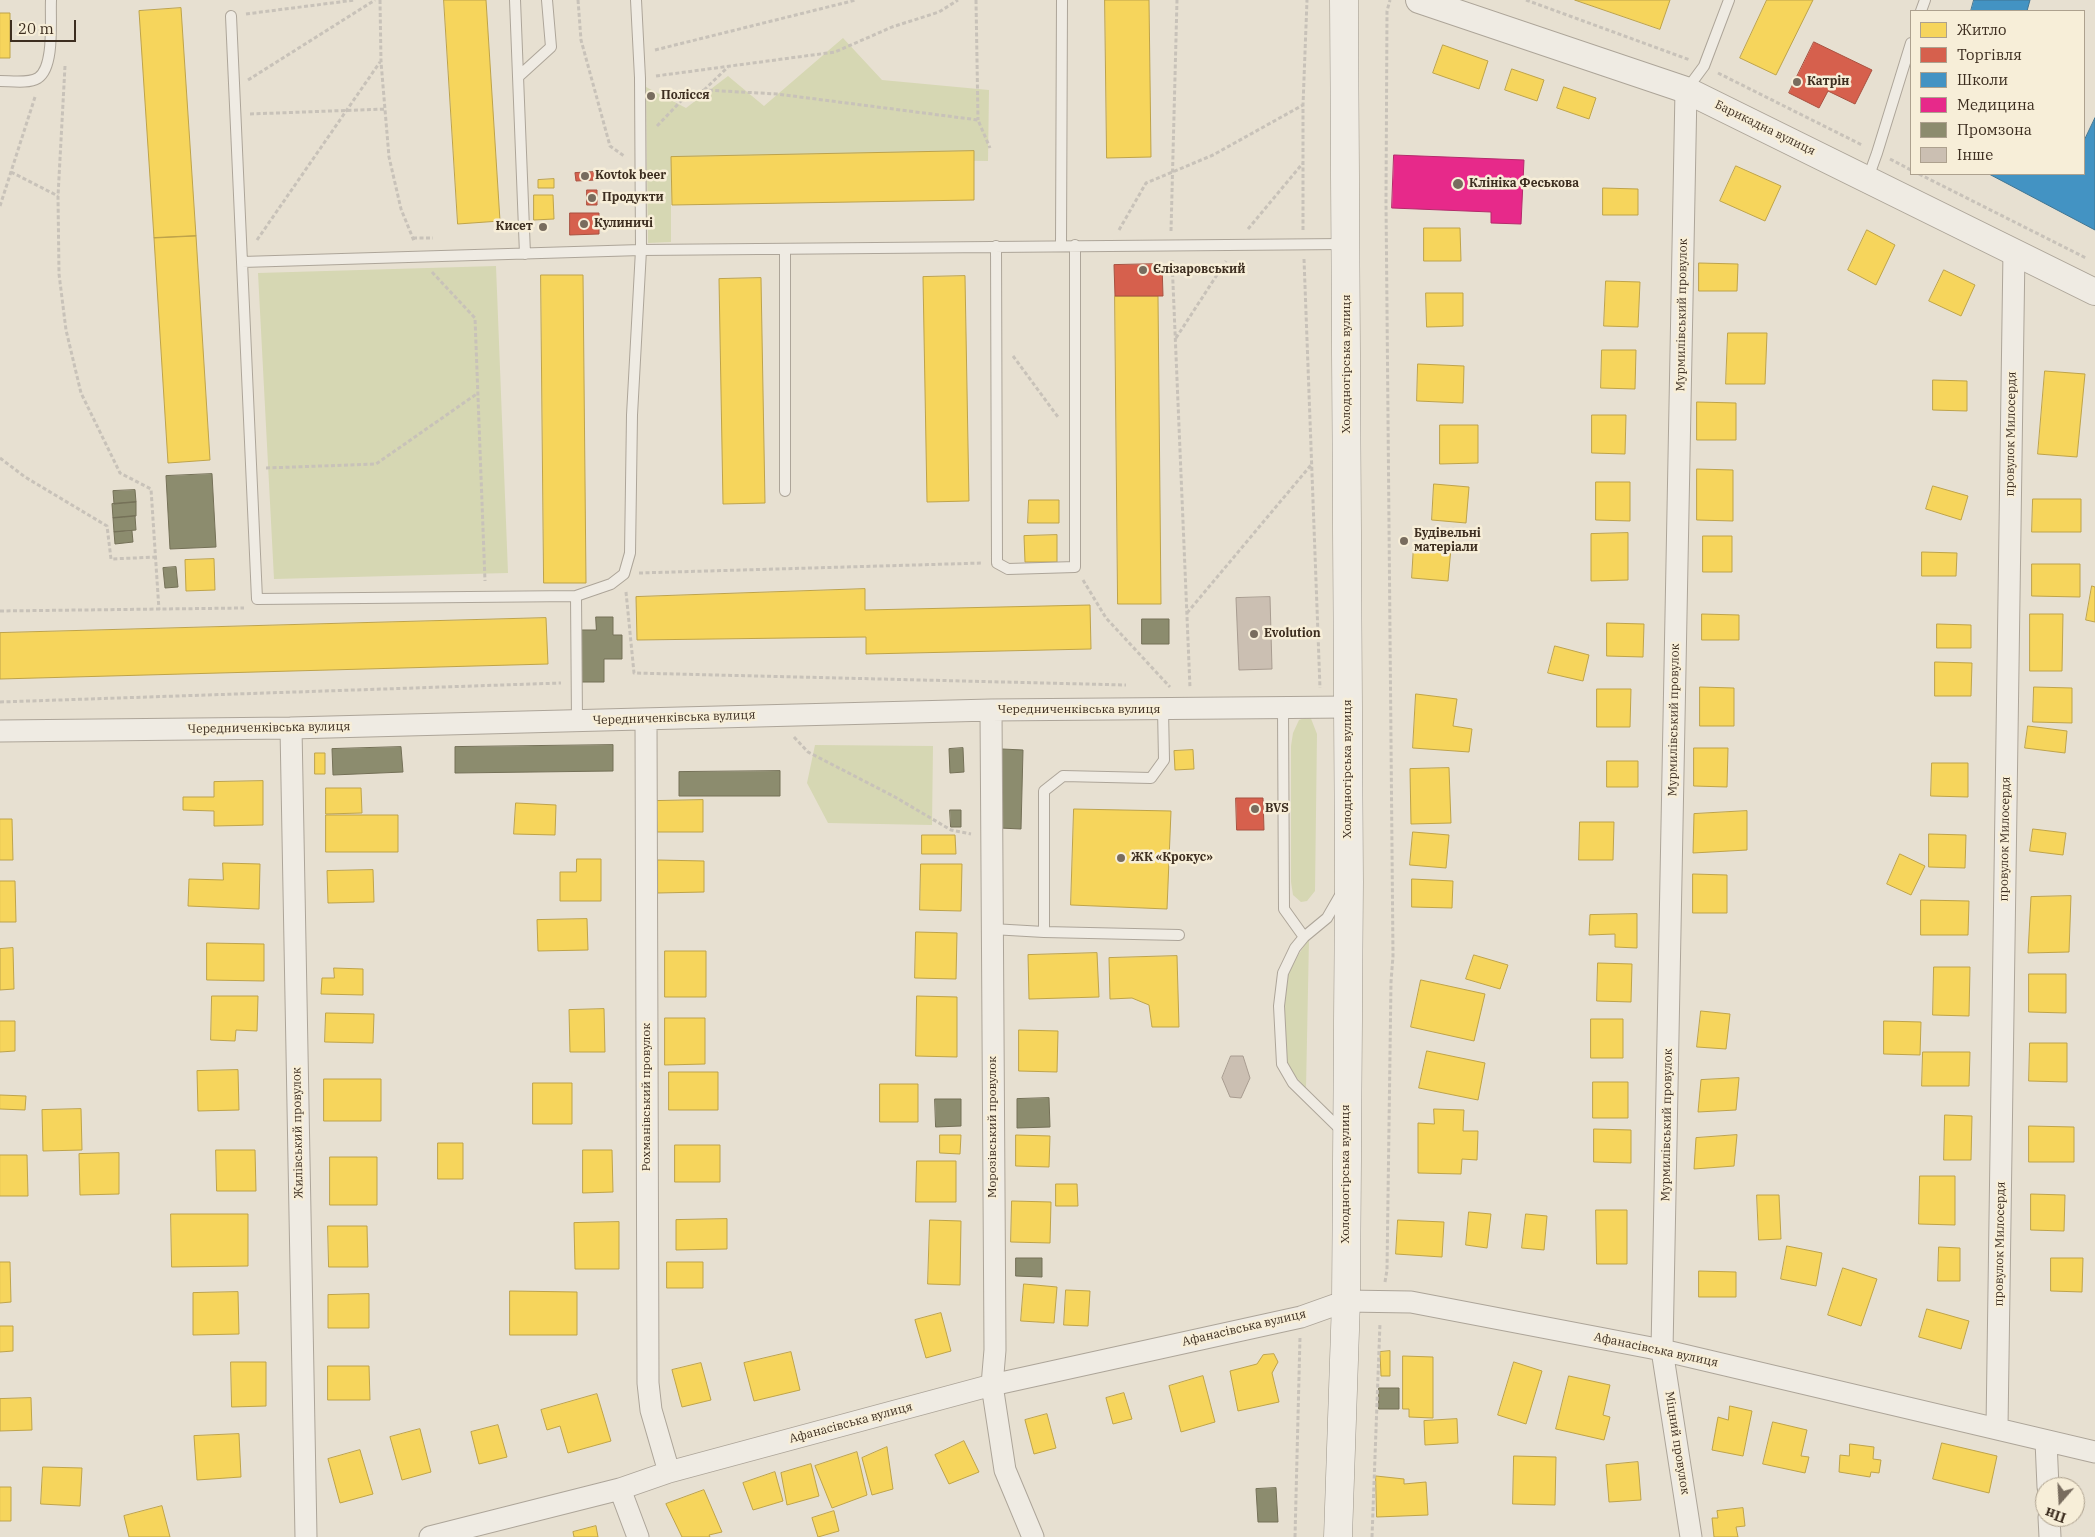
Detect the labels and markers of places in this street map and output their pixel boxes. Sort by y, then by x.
place label: Катрін [1807,75,1849,89]
marker: Катрін [1791,76,1803,88]
place label: Полісся [661,89,710,103]
marker: Полісся [645,90,657,102]
place label: Kovtok beer [595,169,666,183]
marker: Kovtok beer [579,170,591,182]
marker: Клініка Феськова [1451,177,1465,191]
place label: Клініка Феськова [1469,177,1579,191]
place label: Продукти [602,191,664,205]
marker: Продукти [586,192,598,204]
place label: Кулиничі [594,217,653,231]
marker: Кулиничі [578,218,590,230]
place label: Кисет [496,220,533,234]
marker: Кисет [537,221,549,233]
place label: Єлізаровський [1153,263,1245,277]
marker: Єлізаровський [1137,264,1149,276]
place label: Будівельні матеріали [1414,527,1481,555]
marker: Будівельні матеріали [1398,535,1410,547]
place label: Evolution [1264,627,1321,641]
marker: Evolution [1248,628,1260,640]
place label: BVS [1265,802,1289,816]
marker: BVS [1249,803,1261,815]
place label: ЖК «Крокус» [1131,851,1213,865]
marker: ЖК «Крокус» [1115,852,1127,864]

